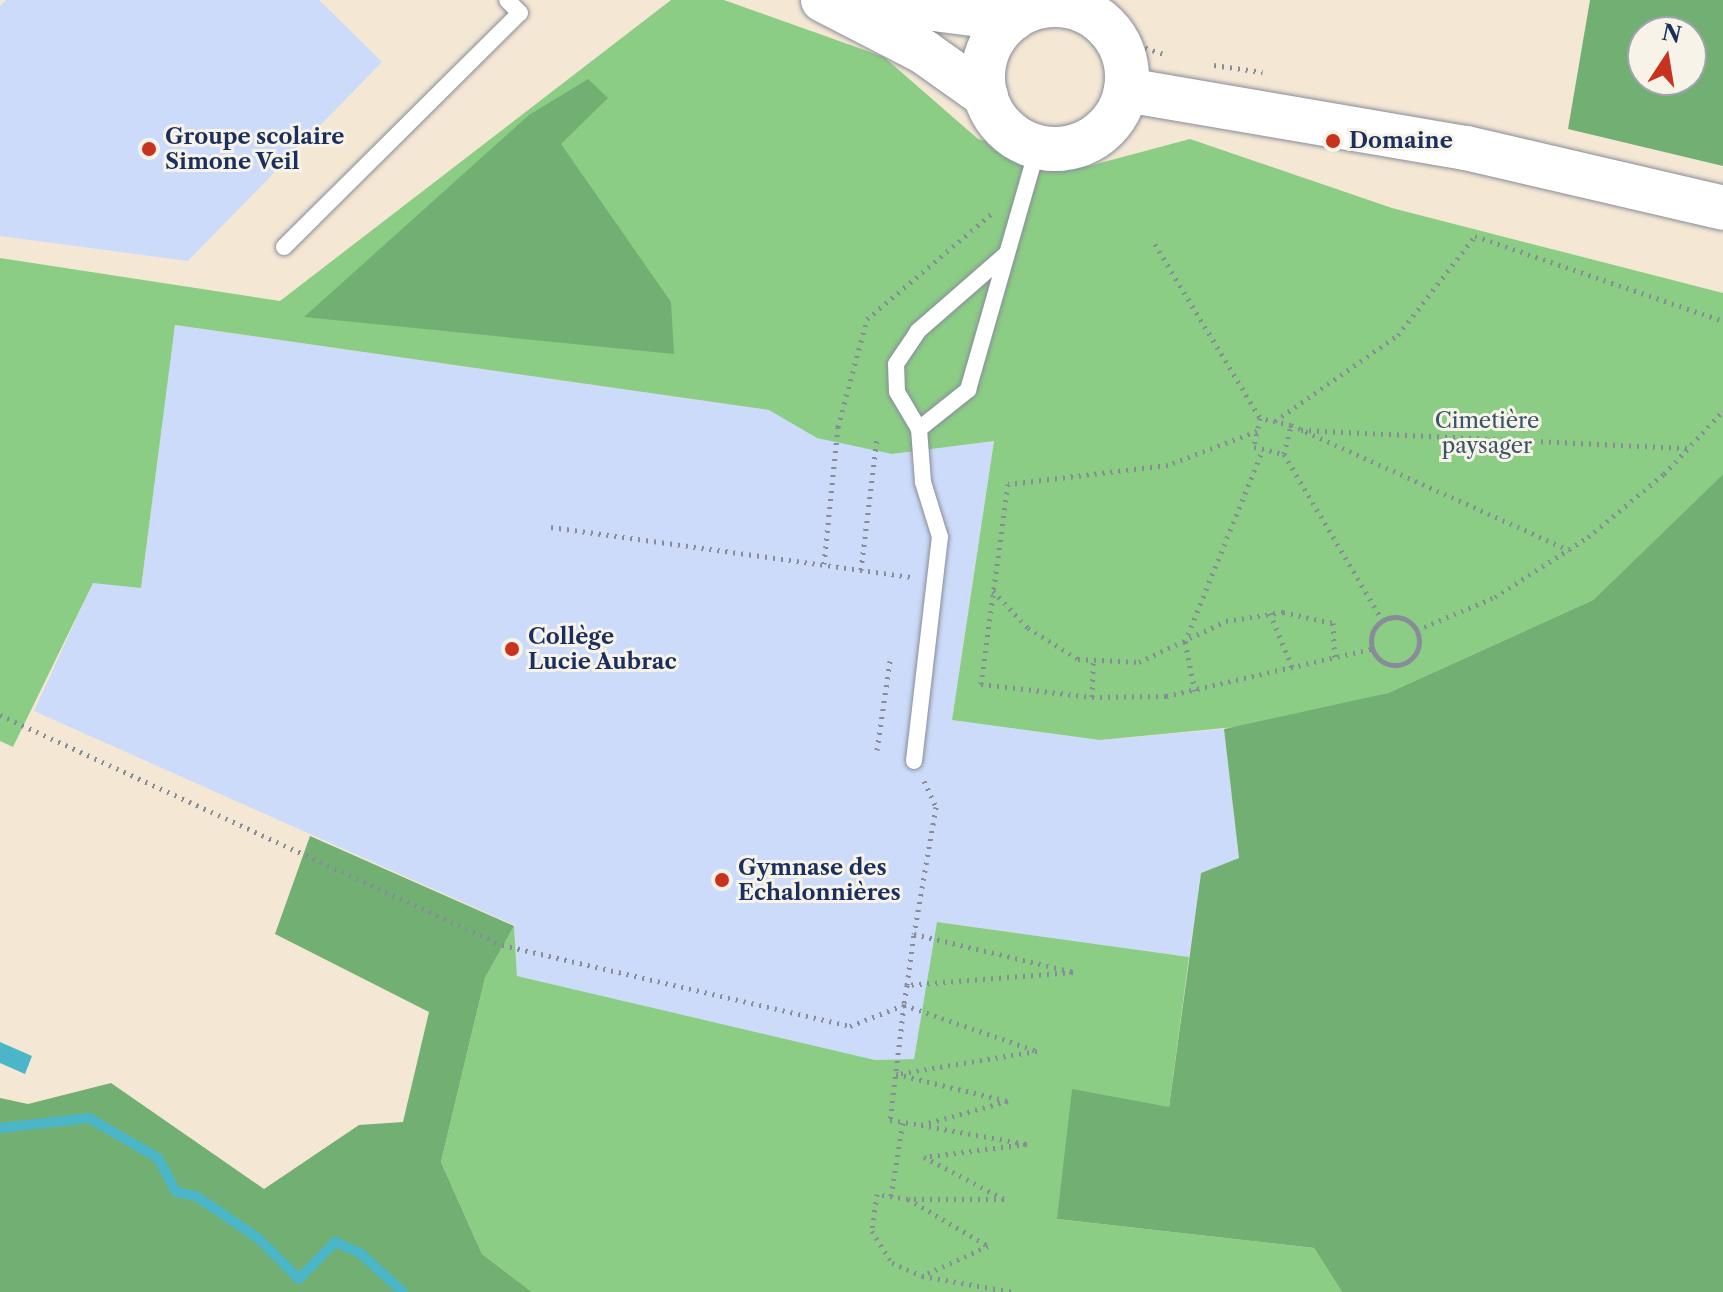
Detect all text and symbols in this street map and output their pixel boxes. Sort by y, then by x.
north arrow [1627,16,1707,96]
text: N [1660,19,1684,49]
place label: Groupe scolaire Simone Veil [165,123,344,174]
place label: Domaine [1349,128,1453,154]
marker: Domaine [1324,132,1342,150]
marker: Groupe scolaire Simone Veil [140,140,158,158]
park label: Cimetière paysager [1435,407,1539,458]
place label: Collège Lucie Aubrac [528,623,677,674]
marker: Collège Lucie Aubrac [503,640,521,658]
place label: Gymnase des Echalonnières [738,854,901,906]
marker: Gymnase des Echalonnières [713,871,731,889]

